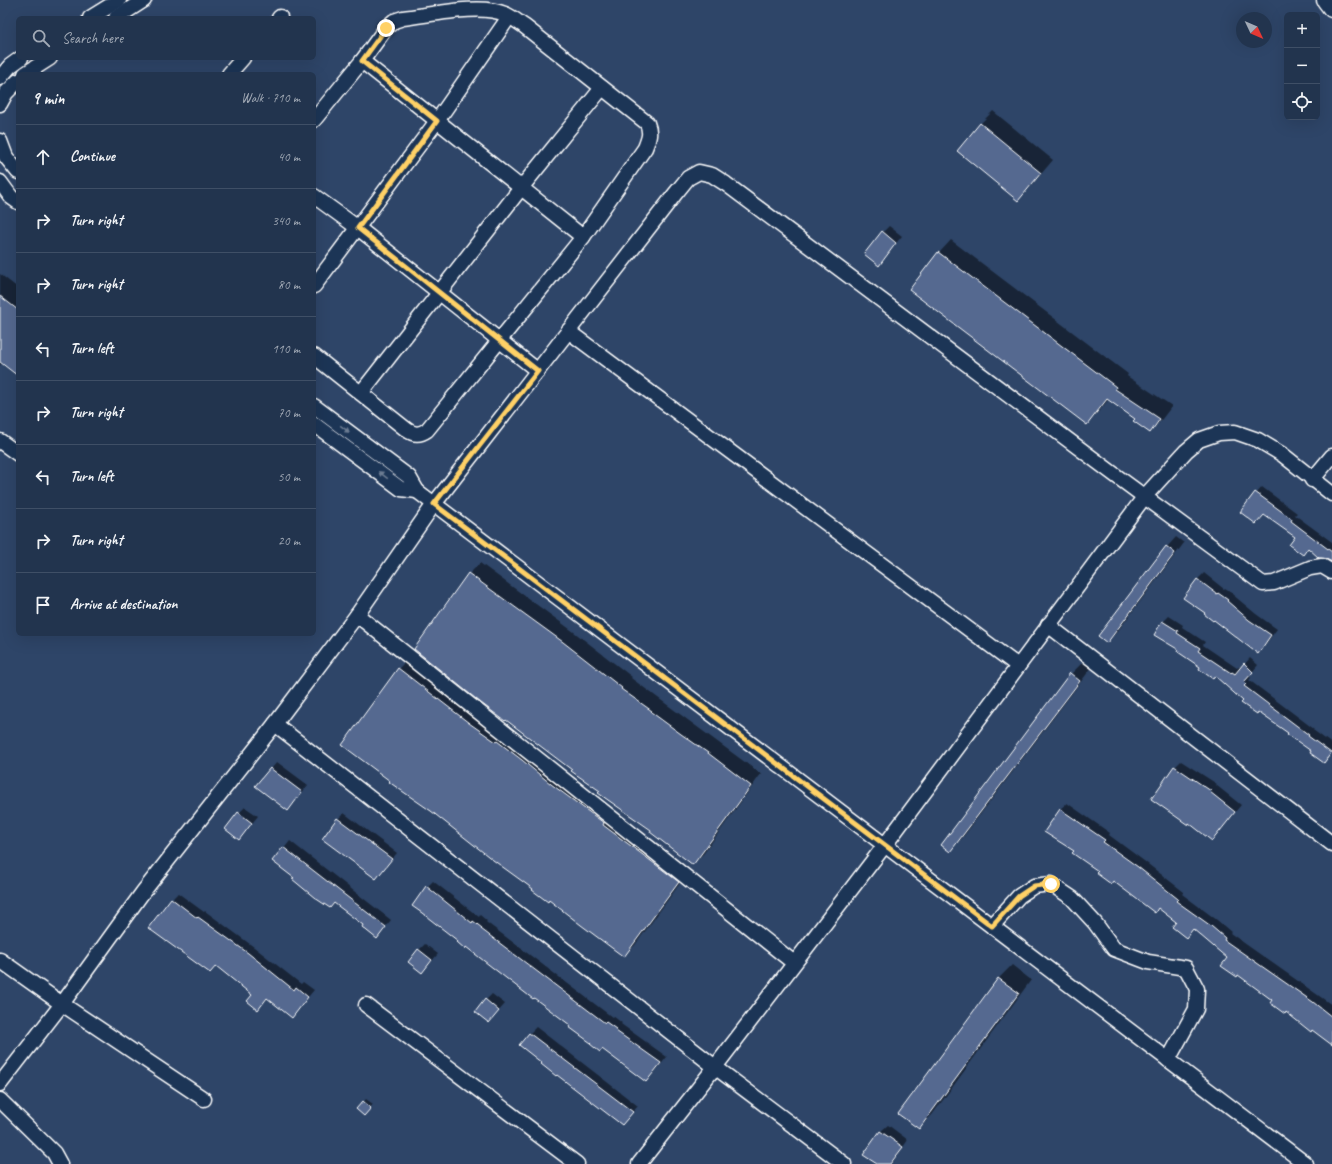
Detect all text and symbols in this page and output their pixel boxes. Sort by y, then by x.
north arrow [1236,12,1272,48]
map controls [1284,12,1320,120]
button: + [1284,12,1320,48]
search box [16,16,316,60]
route end [377,19,395,37]
icon: search [30,27,52,49]
text: Search here [62,29,123,48]
button: − [1284,48,1320,84]
button: locate [1284,84,1320,120]
text: 9 min [32,88,64,109]
text: Walk · 710 m [241,90,300,106]
icon: ahead [32,146,54,168]
text: Continue [70,147,115,166]
text: 40 m [278,149,300,165]
icon: right [32,210,54,232]
text: Turn right [70,211,123,230]
text: 340 m [272,213,300,229]
icon: right [32,274,54,296]
text: Turn right [70,275,123,294]
text: 80 m [278,277,300,293]
icon: left [32,338,54,360]
text: Turn left [70,339,113,358]
text: 110 m [272,341,300,357]
icon: right [32,402,54,424]
text: Turn right [70,403,123,422]
text: 70 m [278,405,300,421]
one-way arrow [340,425,351,434]
icon: left [32,466,54,488]
text: Turn left [70,467,113,486]
text: 50 m [278,469,300,485]
one-way arrow [378,472,388,480]
icon: right [32,530,54,552]
text: Turn right [70,531,123,550]
text: 20 m [278,533,300,549]
icon: arrive [32,594,54,616]
text: Arrive at destination [70,595,177,614]
route start [1042,875,1060,893]

